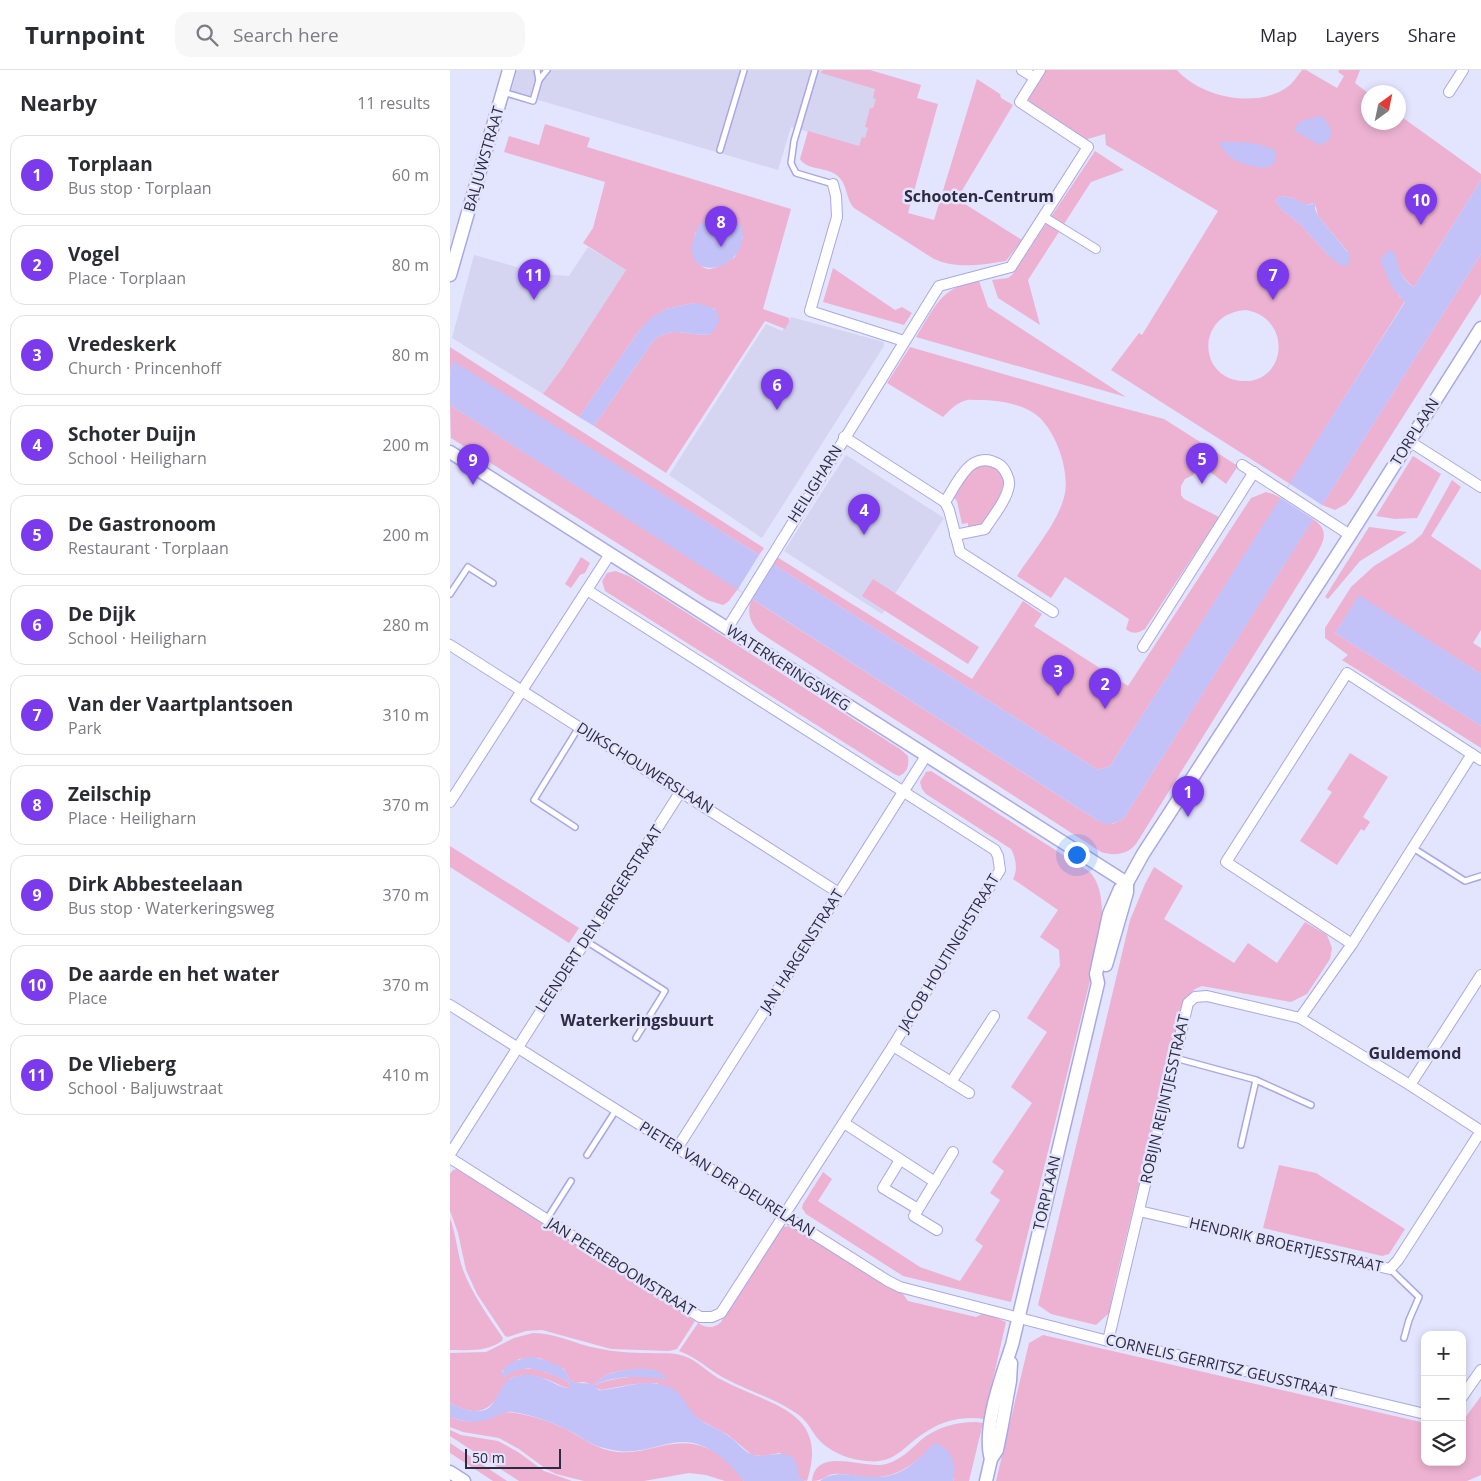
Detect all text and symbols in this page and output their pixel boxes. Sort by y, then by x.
search box [175,12,525,57]
text: Turnpoint [25,18,145,51]
icon: search [193,21,221,49]
text: Search here [233,22,339,48]
text: Map [1260,23,1297,47]
text: Layers [1325,23,1380,47]
text: Share [1408,23,1456,47]
north arrow [1361,85,1406,130]
text: Nearby [20,89,97,117]
text: 11 results [357,92,430,114]
street label: BALJUWSTRAAT [458,103,508,214]
text: Torplaan [68,151,153,177]
text: 1 [32,164,42,186]
text: 60 m [392,164,429,186]
text: Bus stop · Torplaan [68,177,212,199]
pin: 10 [1405,184,1437,225]
district label: Schooten-Centrum [904,185,1054,207]
pin: 8 [705,206,737,247]
text: Vogel [68,241,120,267]
text: 2 [32,254,42,276]
text: 80 m [392,254,429,276]
pin: 11 [518,259,550,300]
pin: 7 [1257,259,1289,300]
text: Place · Torplaan [68,267,186,289]
text: Vredeskerk [68,331,176,357]
text: 3 [32,344,42,366]
text: 80 m [392,344,429,366]
text: Church · Princenhoff [68,357,221,379]
pin: 6 [761,369,793,410]
street label: TORPLAAN [1385,394,1443,469]
text: Schoter Duijn [68,421,196,447]
text: 4 [32,434,42,456]
text: 200 m [383,434,429,456]
street label: HEILIGHARN [782,441,846,526]
pin: 5 [1186,443,1218,484]
pin: 9 [457,444,489,485]
text: School · Heiligharn [68,447,207,469]
pin: 4 [848,494,880,535]
text: De Gastronoom [68,511,216,537]
text: 5 [32,524,42,546]
text: 200 m [383,524,429,546]
text: Restaurant · Torplaan [68,537,229,559]
text: De Dijk [68,601,136,627]
text: 6 [32,614,42,636]
text: 280 m [383,614,429,636]
street label: WATERKERINGSWEG [723,620,854,715]
text: School · Heiligharn [68,627,207,649]
pin: 3 [1042,655,1074,696]
pin: 2 [1089,668,1121,709]
text: Van der Vaartplantsoen [68,691,293,717]
text: 7 [32,704,42,726]
text: 310 m [383,704,429,726]
text: Park [68,717,101,739]
street label: DIJKSCHOUWERSLAAN [573,717,718,817]
pin: 1 [1172,776,1204,817]
text: Zeilschip [68,781,151,807]
text: 8 [32,794,42,816]
text: 370 m [383,794,429,816]
text: Place · Heiligharn [68,807,196,829]
street label: LEENDERT DEN BERGERSTRAAT [530,820,667,1016]
your location [1064,842,1090,868]
street label: JACOB HOUTINGHSTRAAT [892,869,1004,1037]
text: Dirk Abbesteelaan [68,871,243,897]
text: 9 [32,884,42,906]
text: 370 m [383,884,429,906]
street label: JAN HARGENSTRAAT [754,884,848,1018]
text: Bus stop · Waterkeringsweg [68,897,274,919]
text: De aarde en het water [68,961,279,987]
text: 10 [28,974,46,996]
text: 370 m [383,974,429,996]
text: Place [68,987,107,1009]
district label: Waterkeringsbuurt [560,1009,714,1031]
street label: ROBIJN REIJNTJESSTRAAT [1135,1012,1193,1185]
district label: Guldemond [1369,1042,1461,1064]
text: De Vlieberg [68,1051,176,1077]
text: 11 [28,1064,46,1086]
text: 410 m [383,1064,429,1086]
text: School · Baljuwstraat [68,1077,223,1099]
street label: PIETER VAN DER DEURELAAN [636,1116,819,1240]
street label: TORPLAAN [1028,1153,1064,1232]
street label: JAN PEEREBOOMSTRAAT [542,1211,700,1320]
street label: HENDRIK BROERTJESSTRAAT [1187,1212,1386,1276]
street label: CORNELIS GERRITSZ GEUSSTRAAT [1104,1329,1339,1402]
map controls [1421,1331,1466,1466]
button: + [1421,1331,1466,1376]
button: − [1421,1376,1466,1421]
button: layers [1421,1421,1466,1466]
scale bar [465,1446,561,1469]
text: 50 m [472,1448,505,1467]

